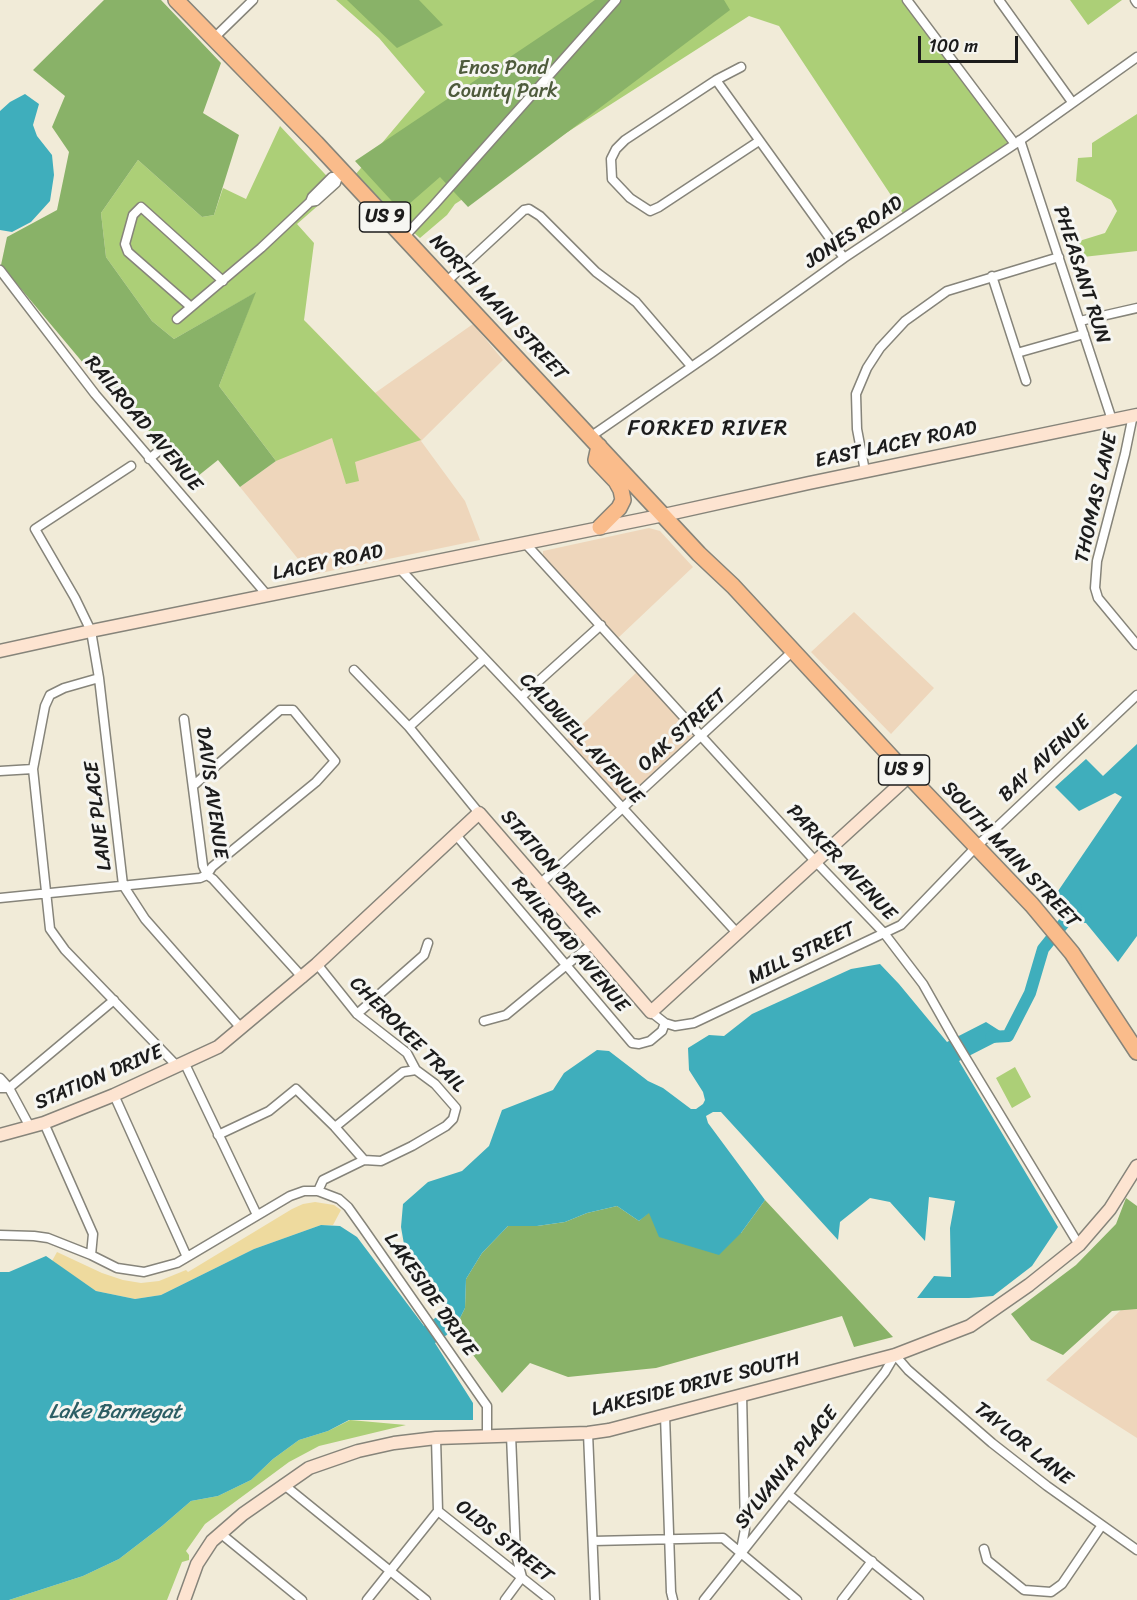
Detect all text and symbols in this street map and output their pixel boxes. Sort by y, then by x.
scale bar [921,24,1022,62]
text: 100 m [929,30,978,62]
park label: Enos Pond County Park [448,57,558,104]
street label: JONES ROAD [800,191,908,275]
road number: US 9 [360,202,410,232]
street label: PHEASANT RUN [1047,203,1115,347]
street label: NORTH MAIN STREET [424,230,572,386]
street label: RAILROAD AVENUE [79,351,207,497]
district label: FORKED RIVER [627,416,789,442]
street label: EAST LACEY ROAD [813,416,979,474]
street label: THOMAS LANE [1070,431,1124,565]
street label: LACEY ROAD [271,540,385,586]
street label: CALDWELL AVENUE [514,668,648,810]
street label: OAK STREET [633,685,733,777]
street label: BAY AVENUE [994,711,1096,807]
street label: DAVIS AVENUE [190,726,232,860]
road number: US 9 [878,755,930,785]
street label: LANE PLACE [80,760,118,872]
street label: SOUTH MAIN STREET [936,777,1084,933]
street label: PARKER AVENUE [781,800,901,926]
street label: STATION DRIVE [495,805,603,925]
street label: RAILROAD AVENUE [506,872,634,1018]
street label: MILL STREET [744,918,860,990]
street label: CHEROKEE TRAIL [344,972,470,1098]
street label: STATION DRIVE [31,1040,167,1116]
street label: LAKESIDE DRIVE [378,1228,482,1362]
street label: LAKESIDE DRIVE SOUTH [589,1347,803,1423]
street label: TAYLOR LANE [969,1397,1077,1491]
water label: Lake Barnegat [49,1400,181,1426]
street label: SYLVANIA PLACE [730,1402,844,1534]
street label: OLDS STREET [450,1495,558,1589]

